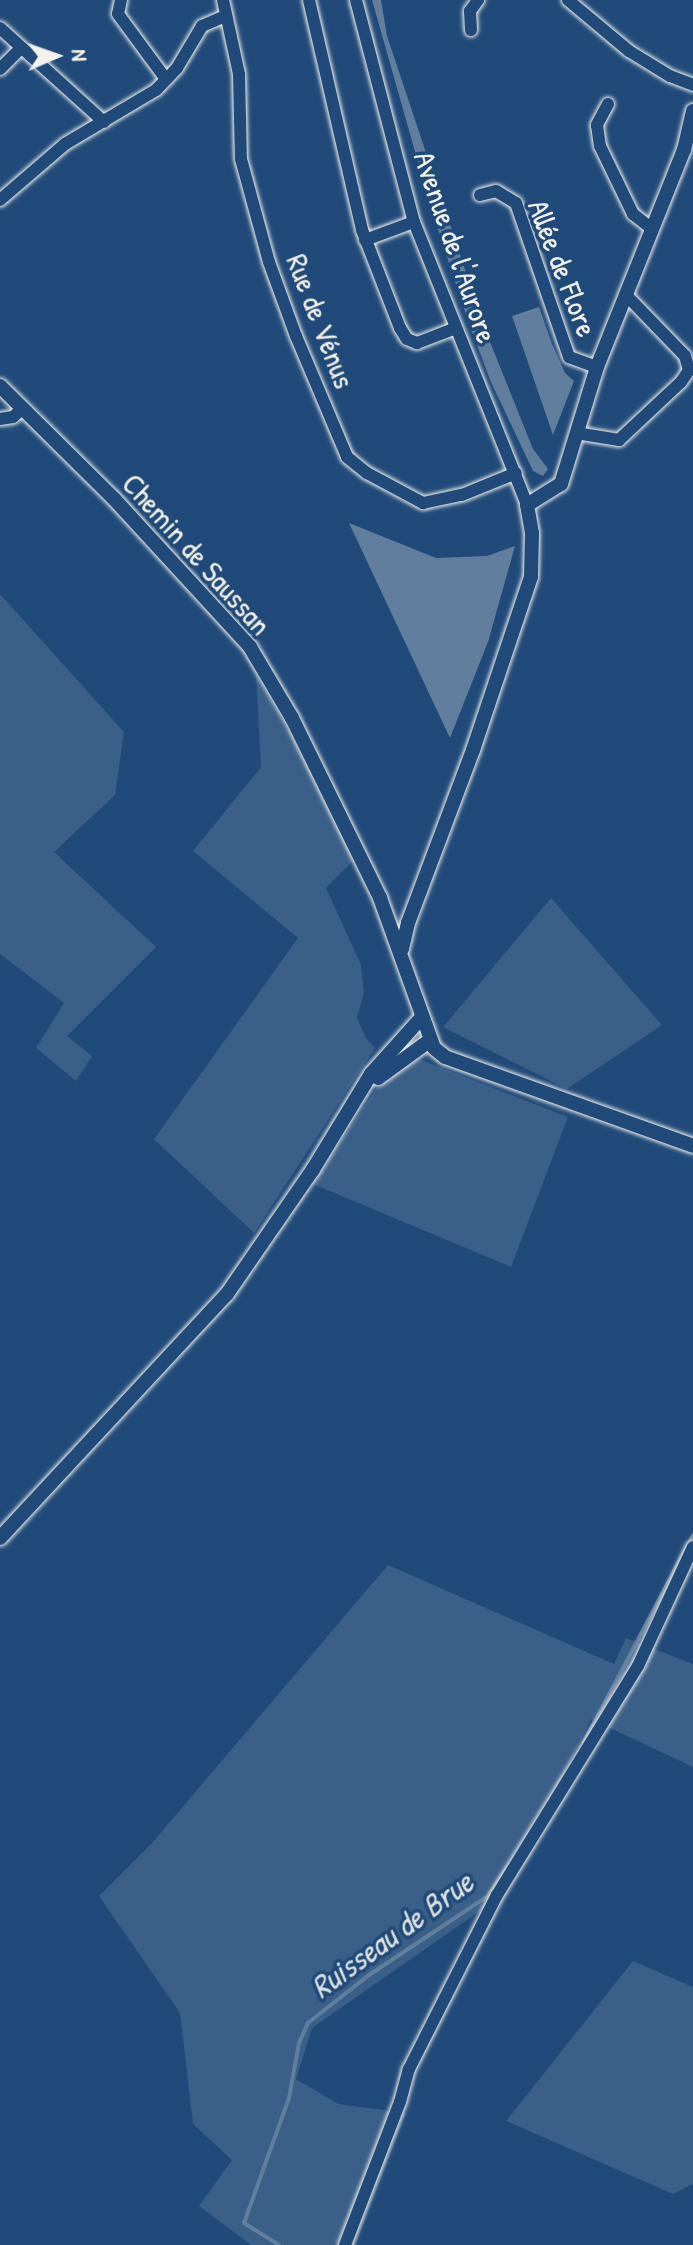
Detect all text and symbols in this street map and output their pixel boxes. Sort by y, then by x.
north arrow [16,16,96,96]
text: N [65,49,95,62]
street label: Avenue de l'Aurore [406,146,506,348]
street label: Allée de Flore [520,194,606,342]
street label: Rue de Vénus [279,249,363,393]
street label: Chemin de Saussan [115,466,279,642]
water label: Ruisseau de Brue [303,1863,481,2007]

